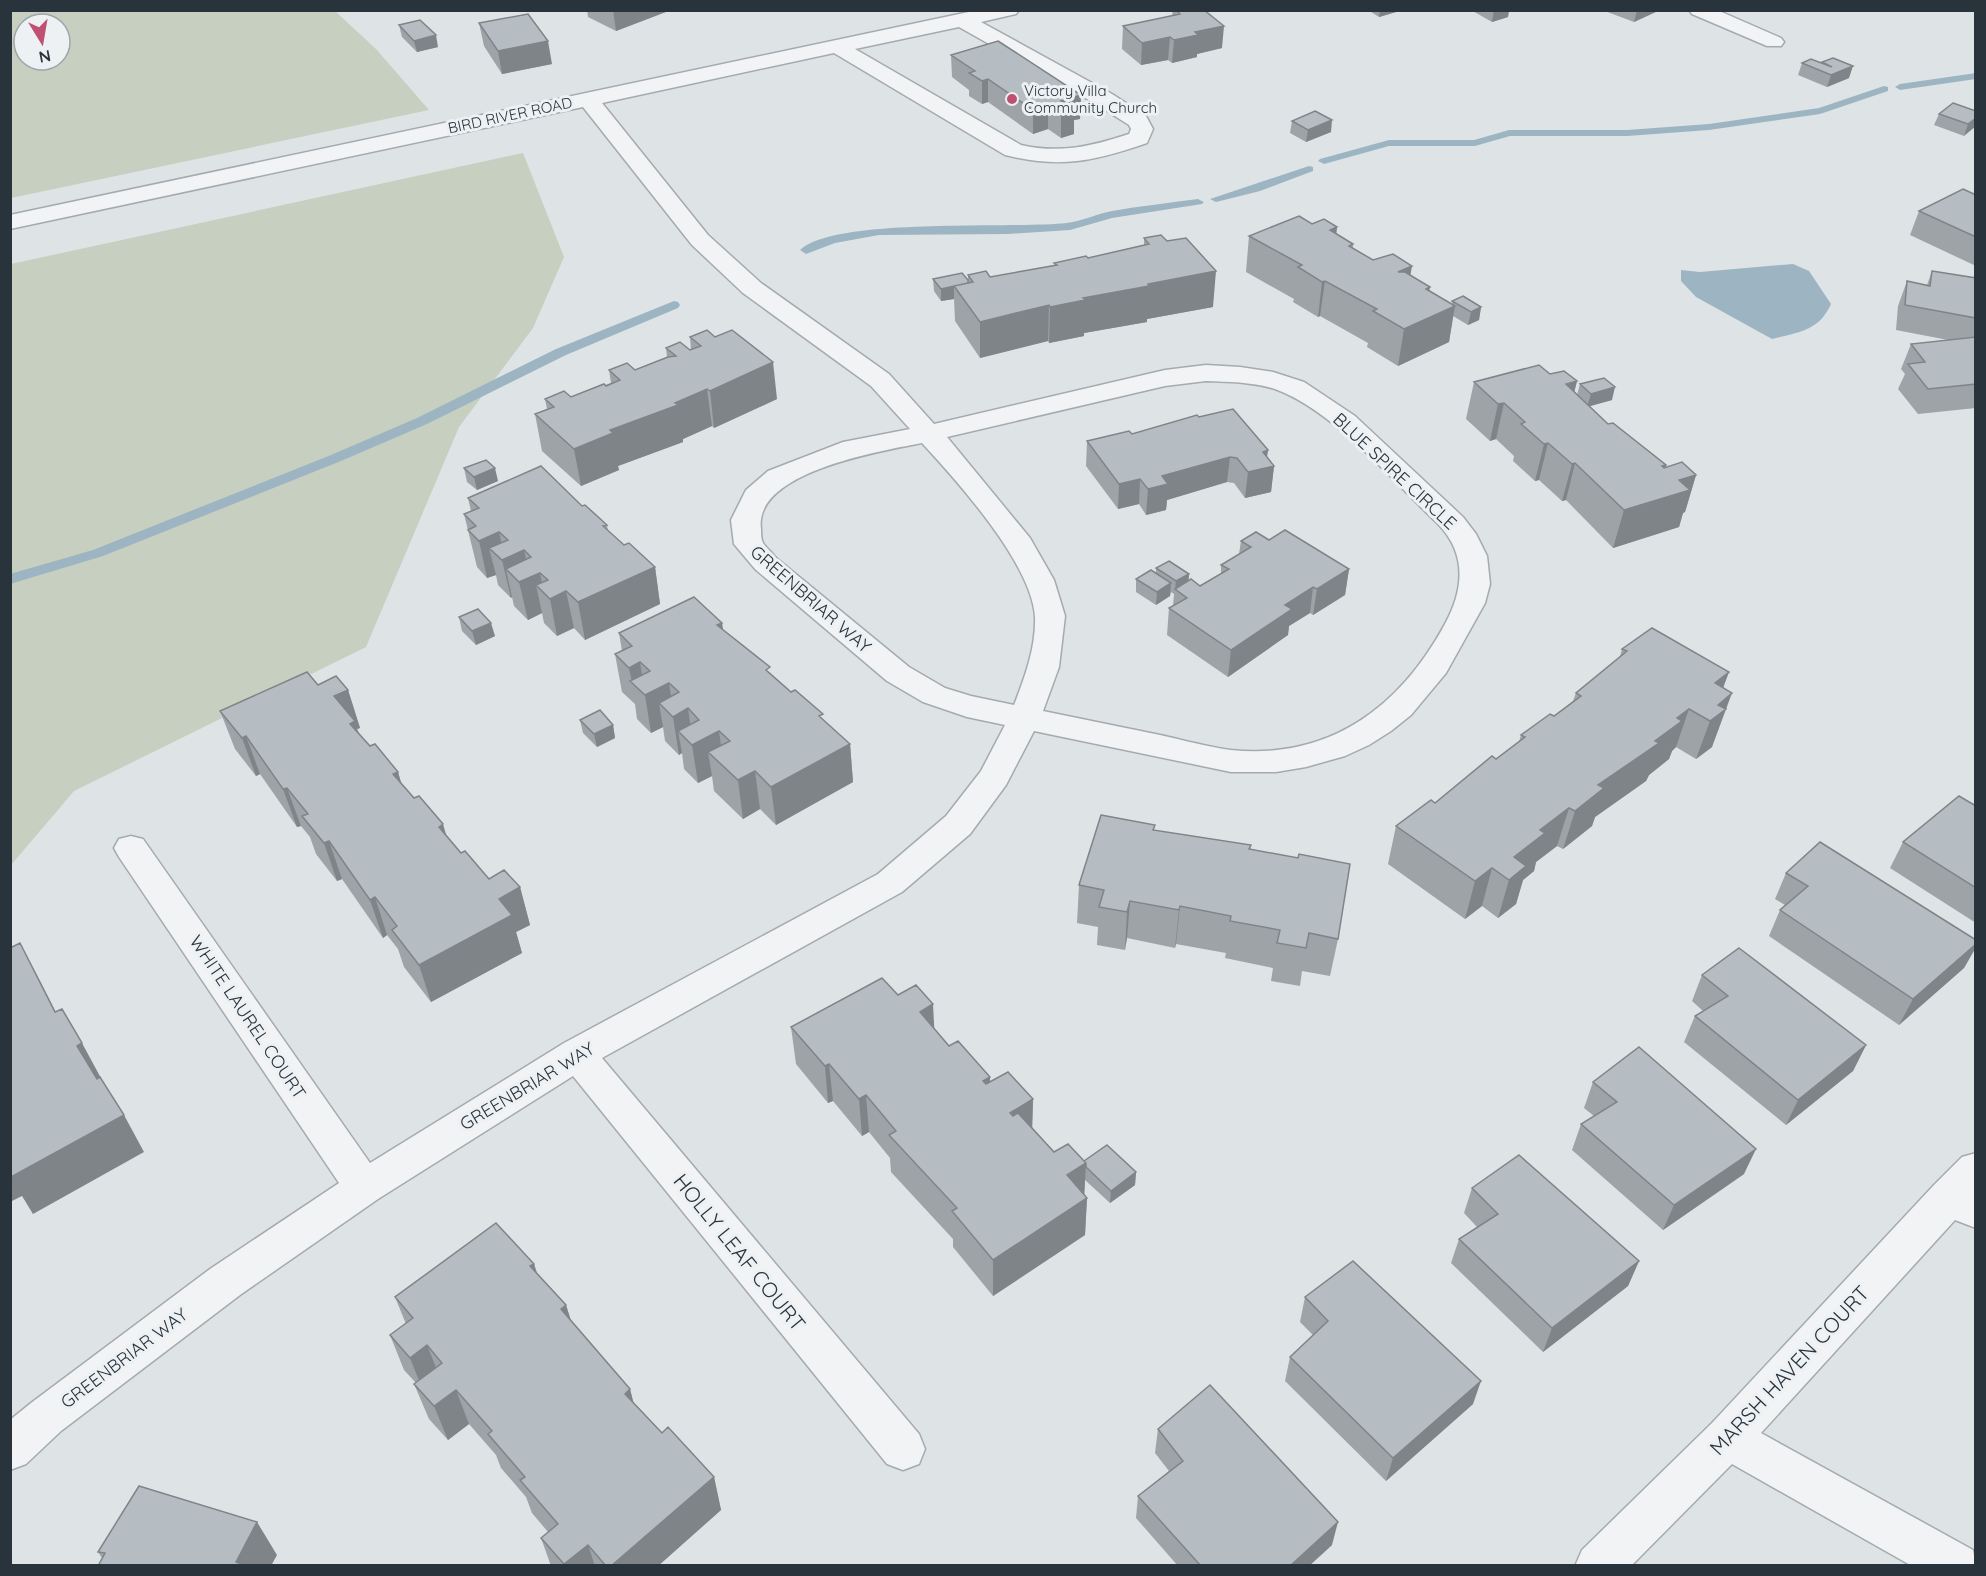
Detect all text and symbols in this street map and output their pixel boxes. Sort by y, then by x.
north arrow [12,12,72,72]
text: N [37,46,53,68]
place label: Victory Villa Community Church [1024,81,1157,117]
street label: BIRD RIVER ROAD [446,92,574,137]
marker: Victory Villa Community Church [1005,92,1019,106]
street label: BLUE SPIRE CIRCLE [1328,408,1462,534]
street label: GREENBRIAR WAY [746,540,876,658]
street label: WHITE LAUREL COURT [185,931,311,1103]
street label: GREENBRIAR WAY [456,1037,598,1135]
street label: HOLLY LEAF COURT [668,1168,812,1336]
street label: MARSH HAVEN COURT [1704,1280,1874,1460]
street label: GREENBRIAR WAY [56,1303,192,1413]

